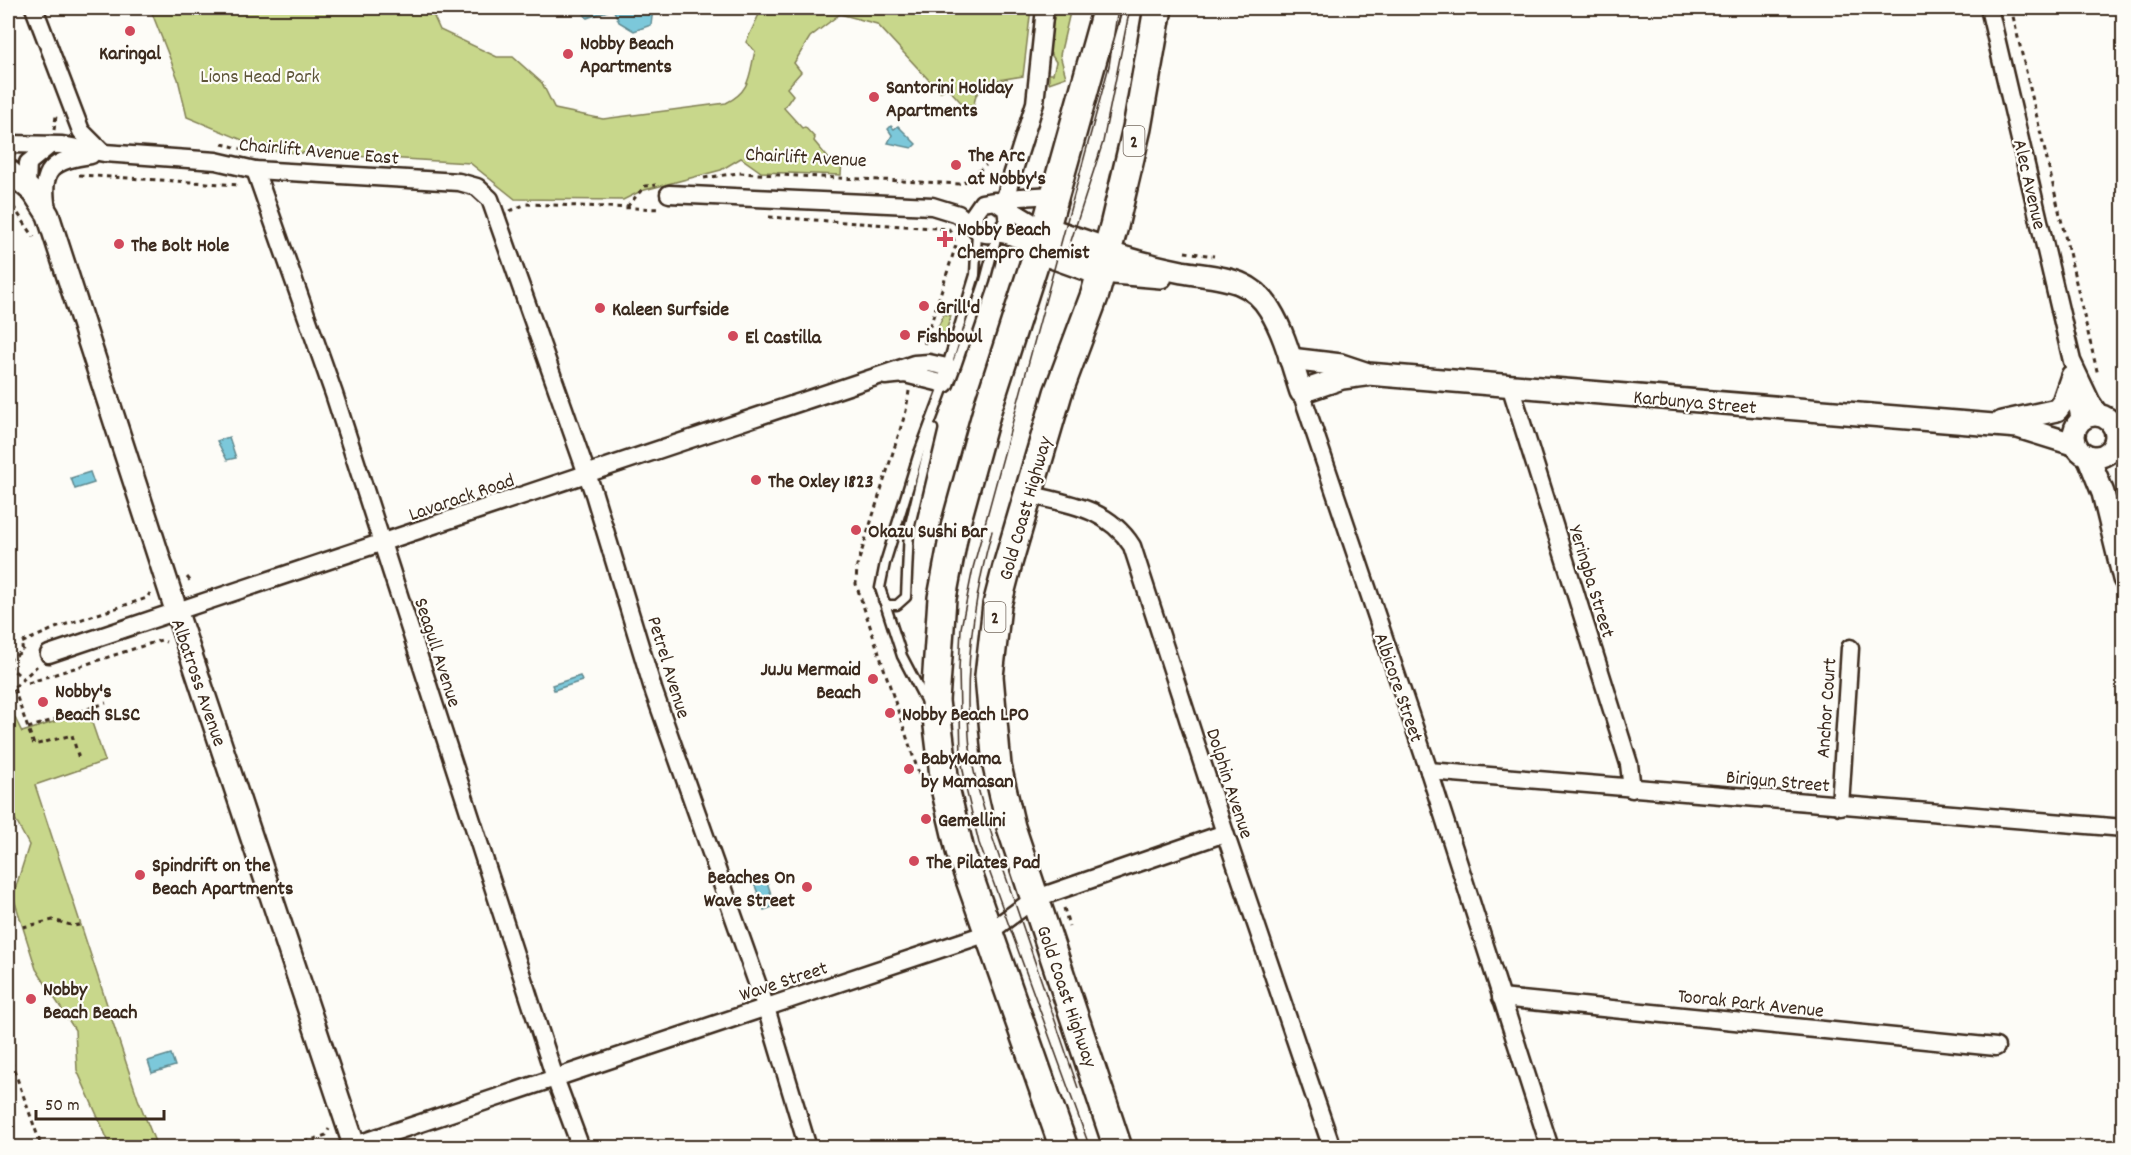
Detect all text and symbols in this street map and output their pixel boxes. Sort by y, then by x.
marker: Karingal [123,24,137,38]
place label: Nobby Beach Apartments [580,31,674,82]
place label: Karingal [99,41,161,69]
marker: Nobby Beach Apartments [561,47,575,61]
park label: Lions Head Park [200,64,320,92]
place label: Santorini Holiday Apartments [886,75,1014,126]
marker: Santorini Holiday Apartments [867,90,881,104]
road number: 2 [1124,126,1144,156]
street label: Chairlift Avenue East [238,132,400,174]
street label: Alec Avenue [2004,137,2052,233]
street label: Chairlift Avenue [744,142,868,176]
place label: The Arc at Nobby's [968,143,1046,194]
marker: The Arc at Nobby's [949,158,963,172]
place label: Nobby Beach Chempro Chemist [957,217,1090,268]
marker: Nobby Beach Chempro Chemist [938,232,952,246]
place label: The Bolt Hole [131,233,230,261]
marker: The Bolt Hole [112,237,126,251]
place label: Grill'd [936,295,980,323]
place label: Kaleen Surfside [612,297,729,325]
marker: Grill'd [917,299,931,313]
marker: Kaleen Surfside [593,301,607,315]
place label: Fishbowl [917,324,983,352]
place label: El Castilla [745,325,822,353]
marker: Fishbowl [898,328,912,342]
marker: El Castilla [726,329,740,343]
street label: Karbunya Street [1632,385,1757,423]
street label: Gold Coast Highway [993,433,1061,584]
street label: Lavarack Road [405,468,519,530]
place label: The Oxley 1823 [768,469,874,497]
marker: The Oxley 1823 [749,473,763,487]
place label: Okazu Sushi Bar [868,519,988,547]
street label: Yeringba Street [1560,522,1621,642]
marker: Okazu Sushi Bar [849,523,863,537]
street label: Seagull Avenue [405,595,467,711]
road number: 2 [984,602,1006,632]
street label: Petrel Avenue [638,613,696,723]
street label: Albatross Avenue [162,615,232,751]
street label: Albicore Street [1365,629,1429,747]
place label: JuJu Mermaid Beach [761,657,861,708]
street label: Anchor Court [1811,657,1845,759]
marker: JuJu Mermaid Beach [866,672,880,686]
place label: Nobby's Beach SLSC [55,679,140,730]
marker: Nobby's Beach SLSC [36,695,50,709]
place label: Nobby Beach LPO [902,702,1029,730]
marker: Nobby Beach LPO [883,706,897,720]
street label: Dolphin Avenue [1197,725,1259,843]
place label: BabyMama by Mamasan [921,746,1014,797]
marker: BabyMama by Mamasan [902,762,916,776]
street label: Birigun Street [1725,765,1831,801]
place label: Gemellini [938,808,1006,836]
marker: Gemellini [919,812,933,826]
place label: The Pilates Pad [926,850,1040,878]
place label: Spindrift on the Beach Apartments [152,853,293,904]
marker: The Pilates Pad [907,854,921,868]
place label: Beaches On Wave Street [704,865,796,916]
marker: Spindrift on the Beach Apartments [133,868,147,882]
marker: Beaches On Wave Street [800,880,814,894]
street label: Gold Coast Highway [1028,922,1103,1073]
street label: Wave Street [736,955,832,1010]
place label: Nobby Beach Beach [43,977,137,1028]
street label: Toorak Park Avenue [1676,983,1825,1027]
marker: Nobby Beach Beach [24,992,38,1006]
scale bar [36,1083,164,1121]
text: 50 m [45,1094,80,1119]

